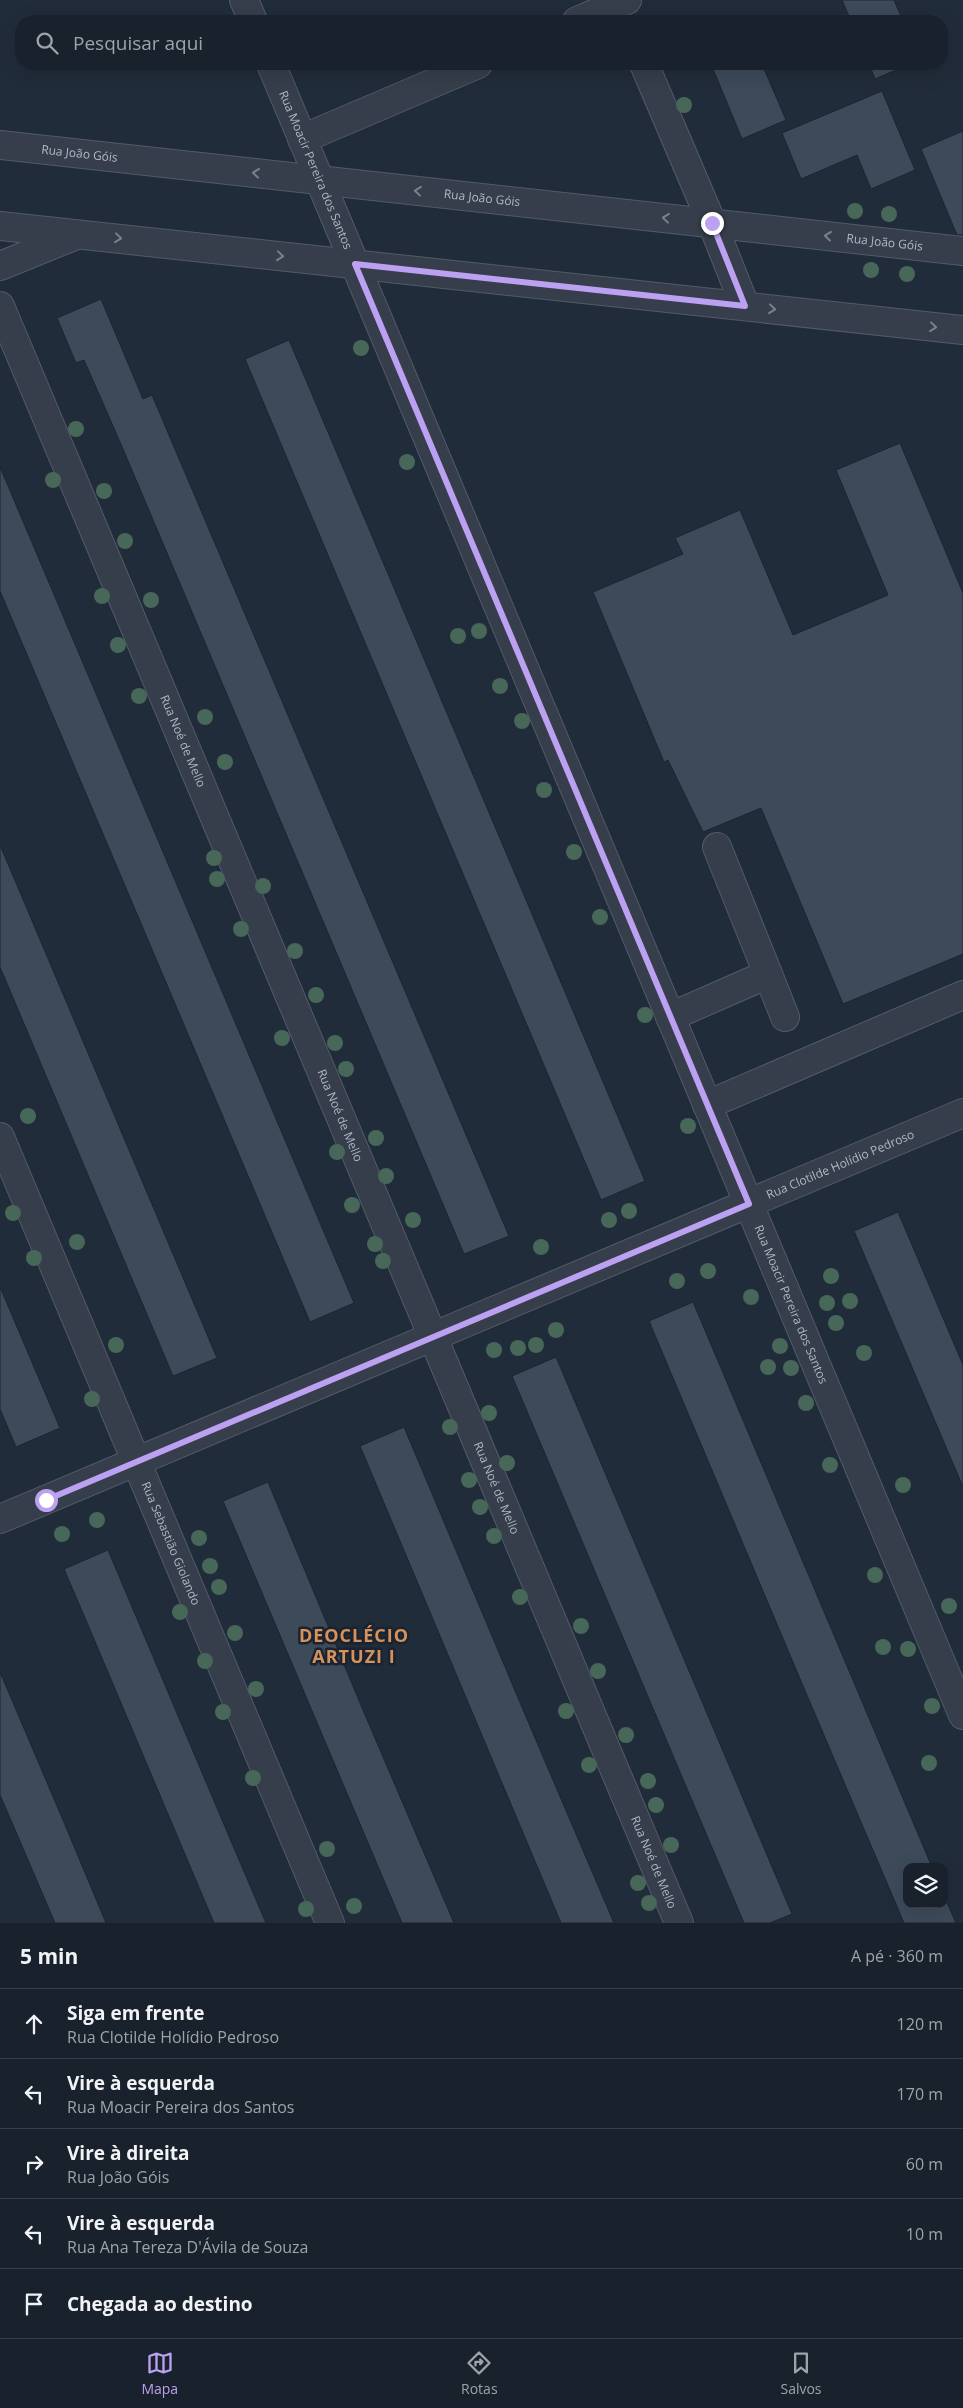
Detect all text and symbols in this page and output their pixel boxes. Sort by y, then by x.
search box [15,15,948,70]
icon: search [33,29,61,57]
text: Pesquisar aqui [73,30,203,56]
street label: Rua Moacir Pereira dos Santos [275,88,357,252]
street label: Rua João Góis [41,141,119,166]
one-way arrow [252,168,260,179]
street label: Rua João Góis [443,185,521,210]
one-way arrow [413,186,421,197]
route end [701,212,724,235]
one-way arrow [662,213,670,224]
street label: Rua João Góis [846,229,924,255]
one-way arrow [823,231,831,242]
one-way arrow [114,233,122,244]
one-way arrow [276,250,284,261]
one-way arrow [768,303,776,314]
one-way arrow [930,321,938,332]
street label: Rua Noé de Mello [156,692,210,790]
street label: Rua Noé de Mello [313,1067,367,1164]
street label: Rua Clotilde Holídio Pedroso [764,1125,917,1203]
street label: Rua Moacir Pereira dos Santos [751,1222,832,1387]
street label: Rua Noé de Mello [470,1439,524,1537]
street label: Rua Sebastião Giolando [138,1479,205,1608]
route start [35,1489,58,1512]
district label: DEOCLÉCIO ARTUZI I [299,1623,409,1668]
street label: Rua Noé de Mello [627,1813,681,1911]
map controls [903,1863,948,1908]
button: layers [903,1863,948,1908]
text: 5 min [20,1942,78,1970]
text: A pé · 360 m [851,1945,943,1967]
text: Siga em frente [67,2000,204,2026]
icon: ahead [20,2010,48,2038]
text: 120 m [897,2013,943,2035]
text: Rua Clotilde Holídio Pedroso [67,2026,279,2048]
text: Vire à esquerda [67,2070,215,2096]
icon: left [20,2080,48,2108]
text: 170 m [897,2083,943,2105]
text: Rua Moacir Pereira dos Santos [67,2096,294,2118]
text: Vire à direita [67,2140,190,2166]
icon: right [20,2150,48,2178]
text: 60 m [906,2153,943,2175]
text: Rua João Góis [67,2166,169,2188]
text: Vire à esquerda [67,2210,215,2236]
icon: left [20,2220,48,2248]
text: 10 m [906,2223,943,2245]
text: Rua Ana Tereza D'Ávila de Souza [67,2236,308,2258]
icon: arrive [20,2290,48,2318]
text: Chegada ao destino [67,2291,253,2317]
tab: Mapa [141,2349,178,2398]
tab: Rotas [461,2349,498,2398]
tab: Salvos [780,2349,822,2398]

